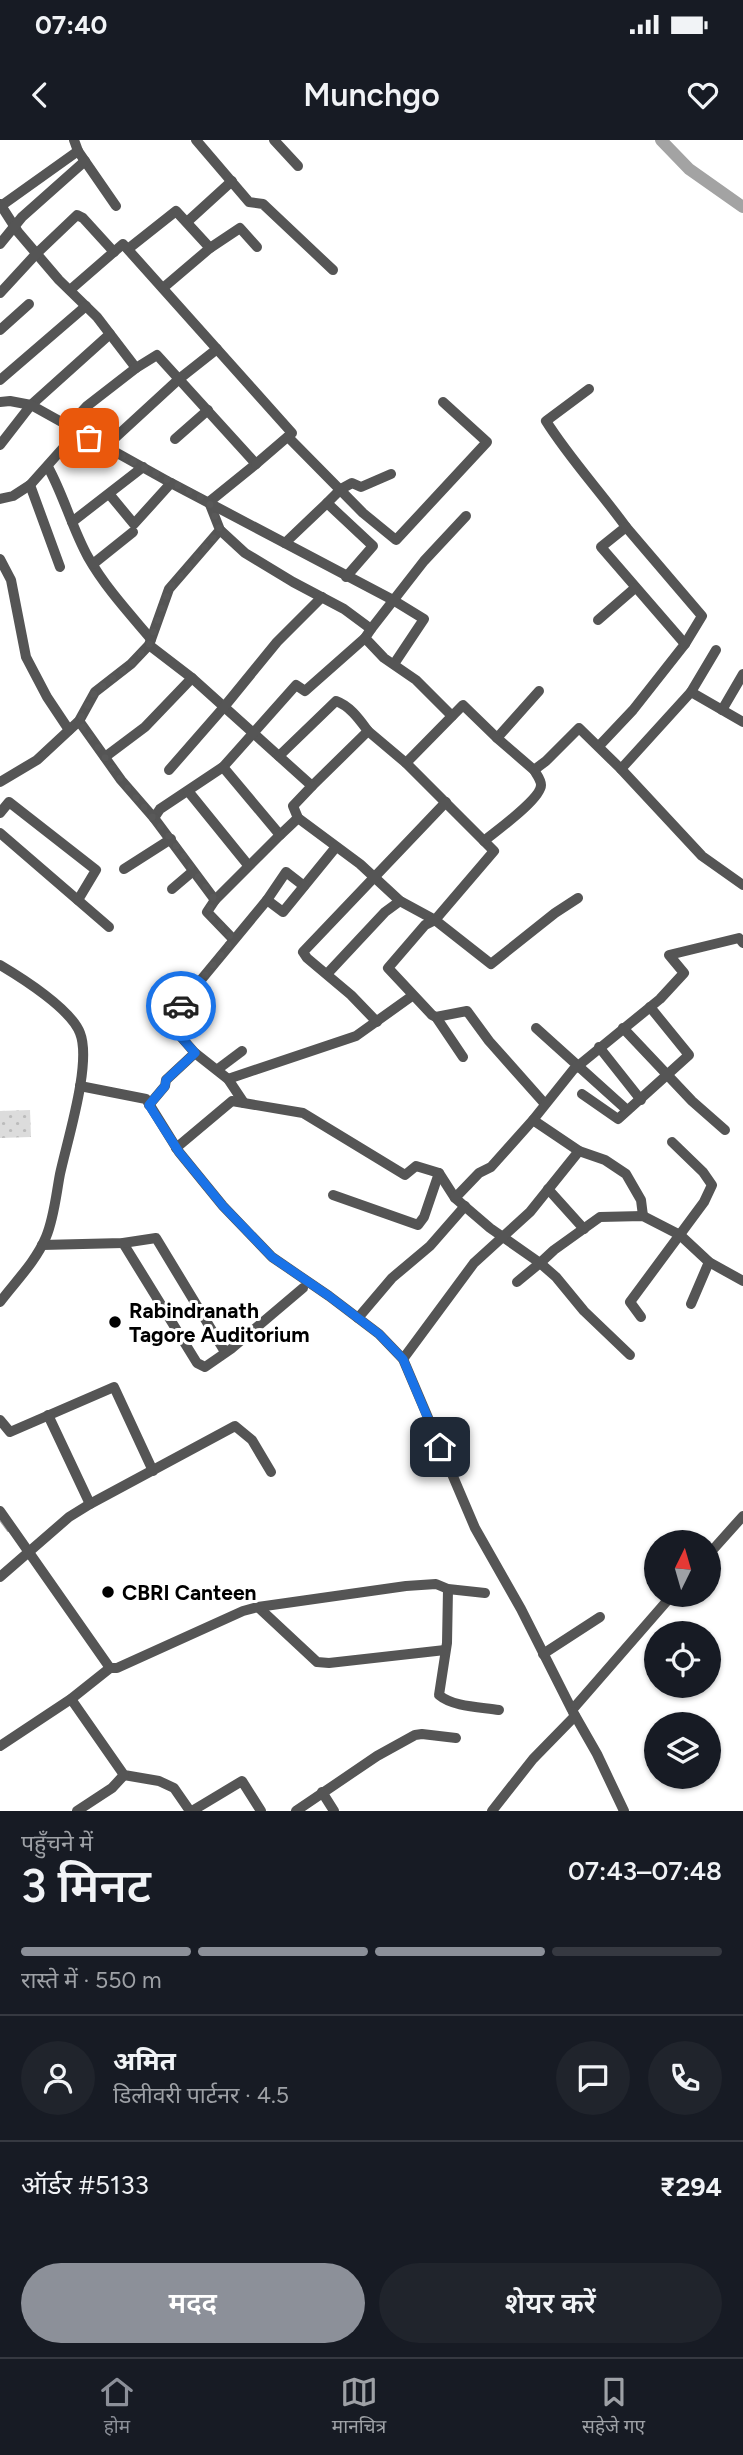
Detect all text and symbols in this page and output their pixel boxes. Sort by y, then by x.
text: 07:40 [35,9,107,41]
icon: back [21,76,59,114]
text: Munchgo [303,76,440,114]
icon: heart [684,76,722,114]
pin [59,408,119,468]
icon: bag [70,419,108,457]
courier [146,971,216,1041]
icon: car [162,987,200,1025]
place label: Rabindranath Tagore Auditorium [129,1298,310,1347]
marker: Rabindranath Tagore Auditorium [107,1314,123,1330]
pin [410,1417,470,1477]
icon: home [421,1428,459,1466]
north arrow [644,1530,721,1606]
map controls [644,1530,721,1789]
place label: CBRI Canteen [122,1580,256,1605]
marker: CBRI Canteen [100,1584,116,1600]
button: locate [644,1621,721,1698]
button: layers [644,1712,721,1789]
text: पहुँचने में [21,1829,93,1857]
text: 07:43–07:48 [568,1855,722,1887]
text: 3 मिनट [21,1858,151,1914]
text: रास्ते में · 550 m [21,1966,162,1994]
button: person [21,2041,95,2115]
button: chat [556,2041,630,2115]
button: phone [648,2041,722,2115]
text: अमित [113,2045,176,2077]
text: डिलीवरी पार्टनर · 4.5 [113,2081,289,2109]
text: ऑर्डर #5133 [21,2169,149,2201]
text: ₹294 [660,2171,722,2203]
button: मदद [21,2263,365,2343]
button: शेयर करें [379,2263,722,2343]
tab: होम [98,2373,136,2441]
tab: मानचित्र [332,2373,386,2441]
tab: सहेजे गए [582,2373,645,2441]

